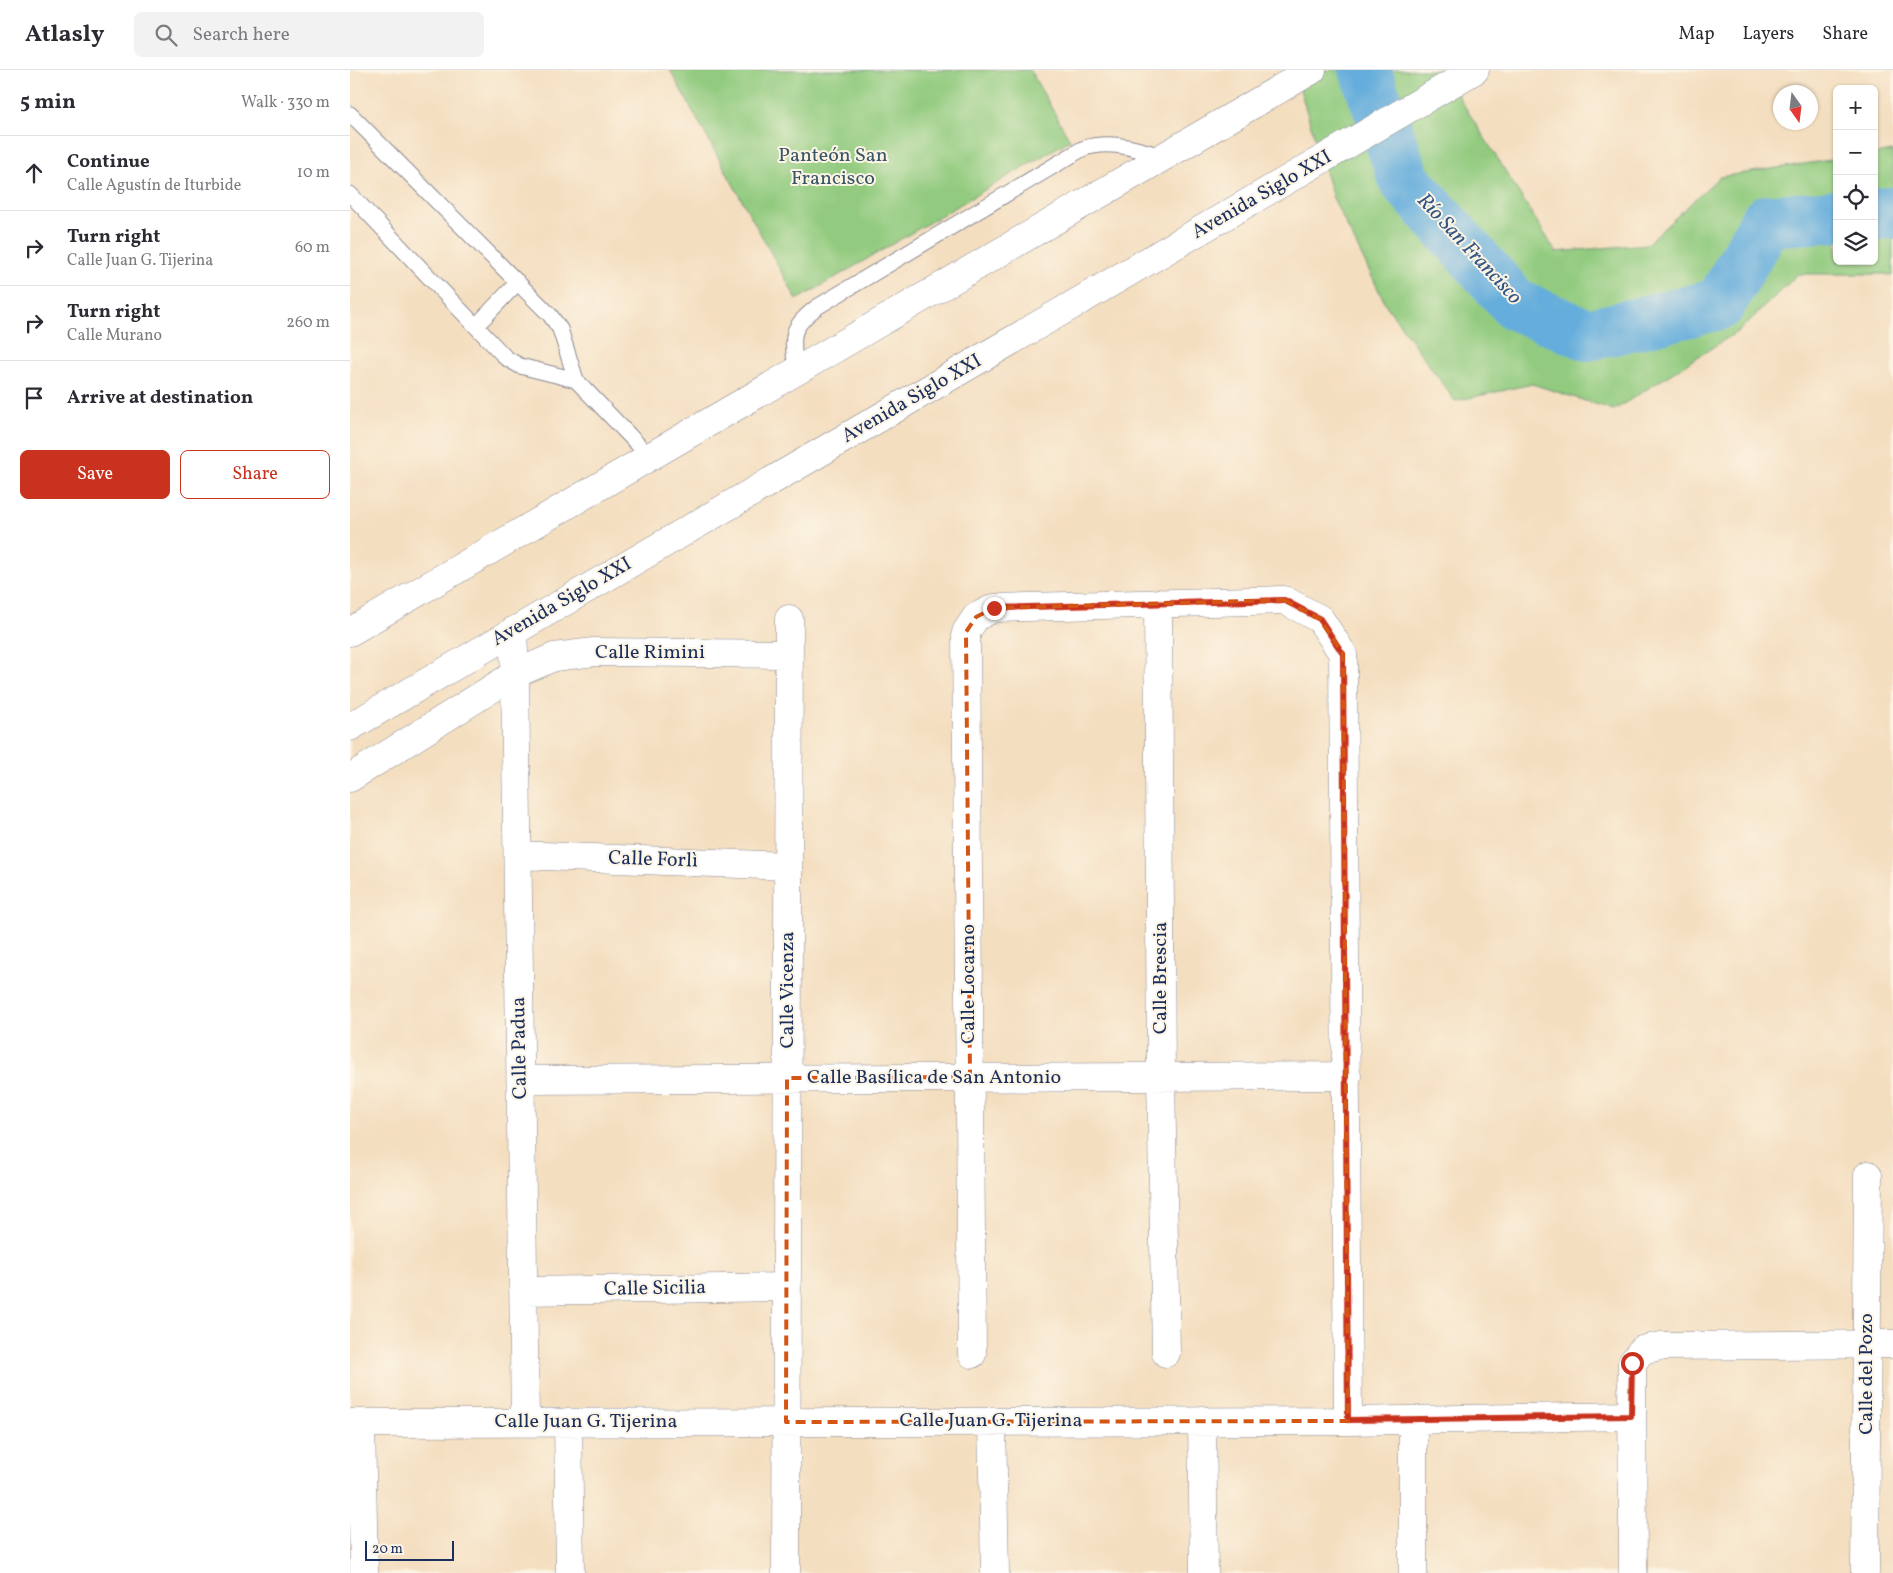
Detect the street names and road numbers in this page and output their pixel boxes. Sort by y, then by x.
street label: Avenida Siglo XXI [1187,143,1337,247]
street label: Avenida Siglo XXI [837,347,987,451]
street label: Avenida Siglo XXI [487,550,637,654]
street label: Calle Rimini [595,639,705,667]
street label: Calle Forlì [608,844,698,876]
street label: Calle Brescia [1147,922,1175,1034]
street label: Calle Locarno [955,924,983,1044]
street label: Calle Vicenza [774,931,802,1048]
street label: Calle Padua [505,996,535,1100]
street label: Calle Basílica de San Antonio [807,1064,1061,1092]
street label: Calle Sicilia [604,1274,706,1304]
street label: Calle del Pozo [1853,1313,1881,1435]
street label: Calle Juan G. Tijerina [900,1407,1082,1435]
street label: Calle Juan G. Tijerina [495,1408,677,1436]

